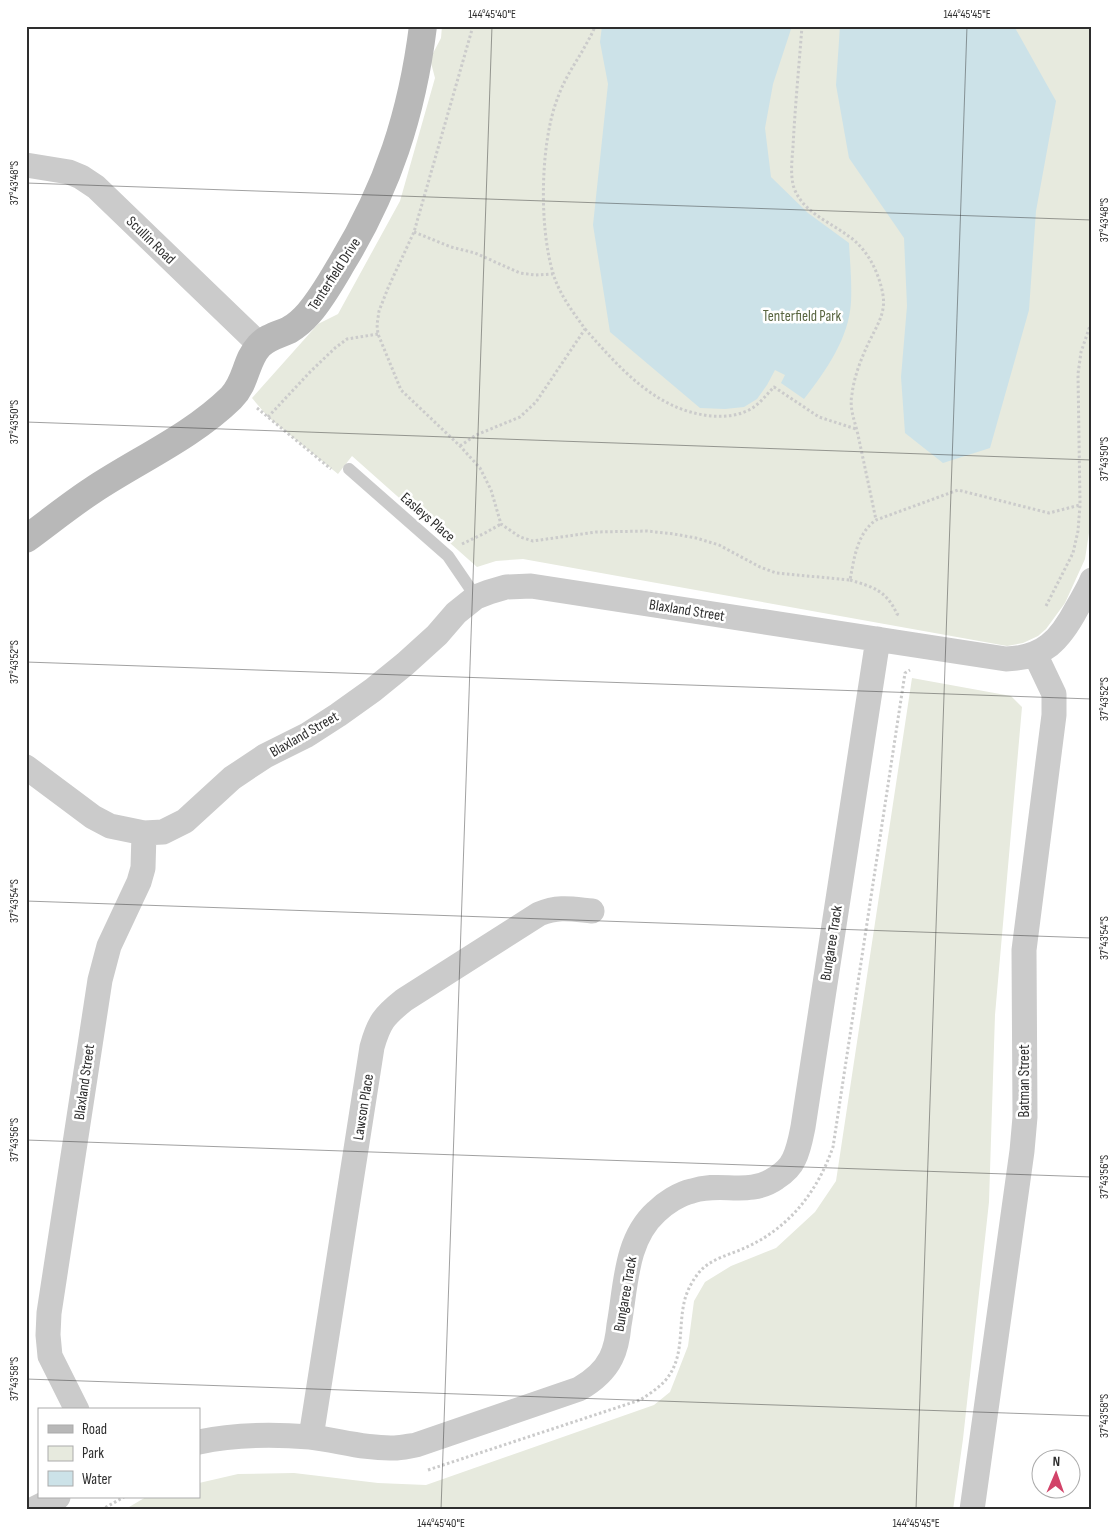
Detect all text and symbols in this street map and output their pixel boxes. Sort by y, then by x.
text: 144°45'40"E [468,7,516,22]
text: 144°45'45"E [943,7,991,22]
text: 37°43'48"S [7,161,22,205]
text: 37°43'48"S [1097,198,1112,242]
street label: Scullin Road [122,212,179,268]
street label: Tenterfield Drive [304,234,365,314]
park label: Tenterfield Park [763,307,842,326]
text: 37°43'50"S [7,400,22,444]
text: 37°43'50"S [1097,437,1112,481]
street label: Easleys Place [396,488,459,546]
street label: Blaxland Street [648,595,726,626]
text: 37°43'52"S [7,640,22,684]
text: 37°43'52"S [1097,677,1112,721]
street label: Blaxland Street [267,707,342,762]
text: 37°43'54"S [7,879,22,923]
street label: Bungaree Track [816,904,847,982]
text: 37°43'54"S [1097,916,1112,960]
street label: Blaxland Street [70,1043,99,1121]
street label: Batman Street [1015,1044,1034,1117]
street label: Lawson Place [349,1073,378,1142]
text: 37°43'56"S [7,1118,22,1162]
text: 37°43'56"S [1097,1155,1112,1199]
street label: Bungaree Track [610,1255,641,1333]
text: 37°43'58"S [7,1357,22,1401]
text: 37°43'58"S [1097,1394,1112,1438]
legend [38,1408,200,1498]
text: Road [82,1420,107,1439]
text: Park [82,1444,104,1463]
north arrow [1030,1448,1080,1498]
text: N [1052,1453,1060,1470]
text: Water [82,1470,113,1489]
text: 144°45'40"E [417,1516,465,1531]
text: 144°45'45"E [892,1516,940,1531]

